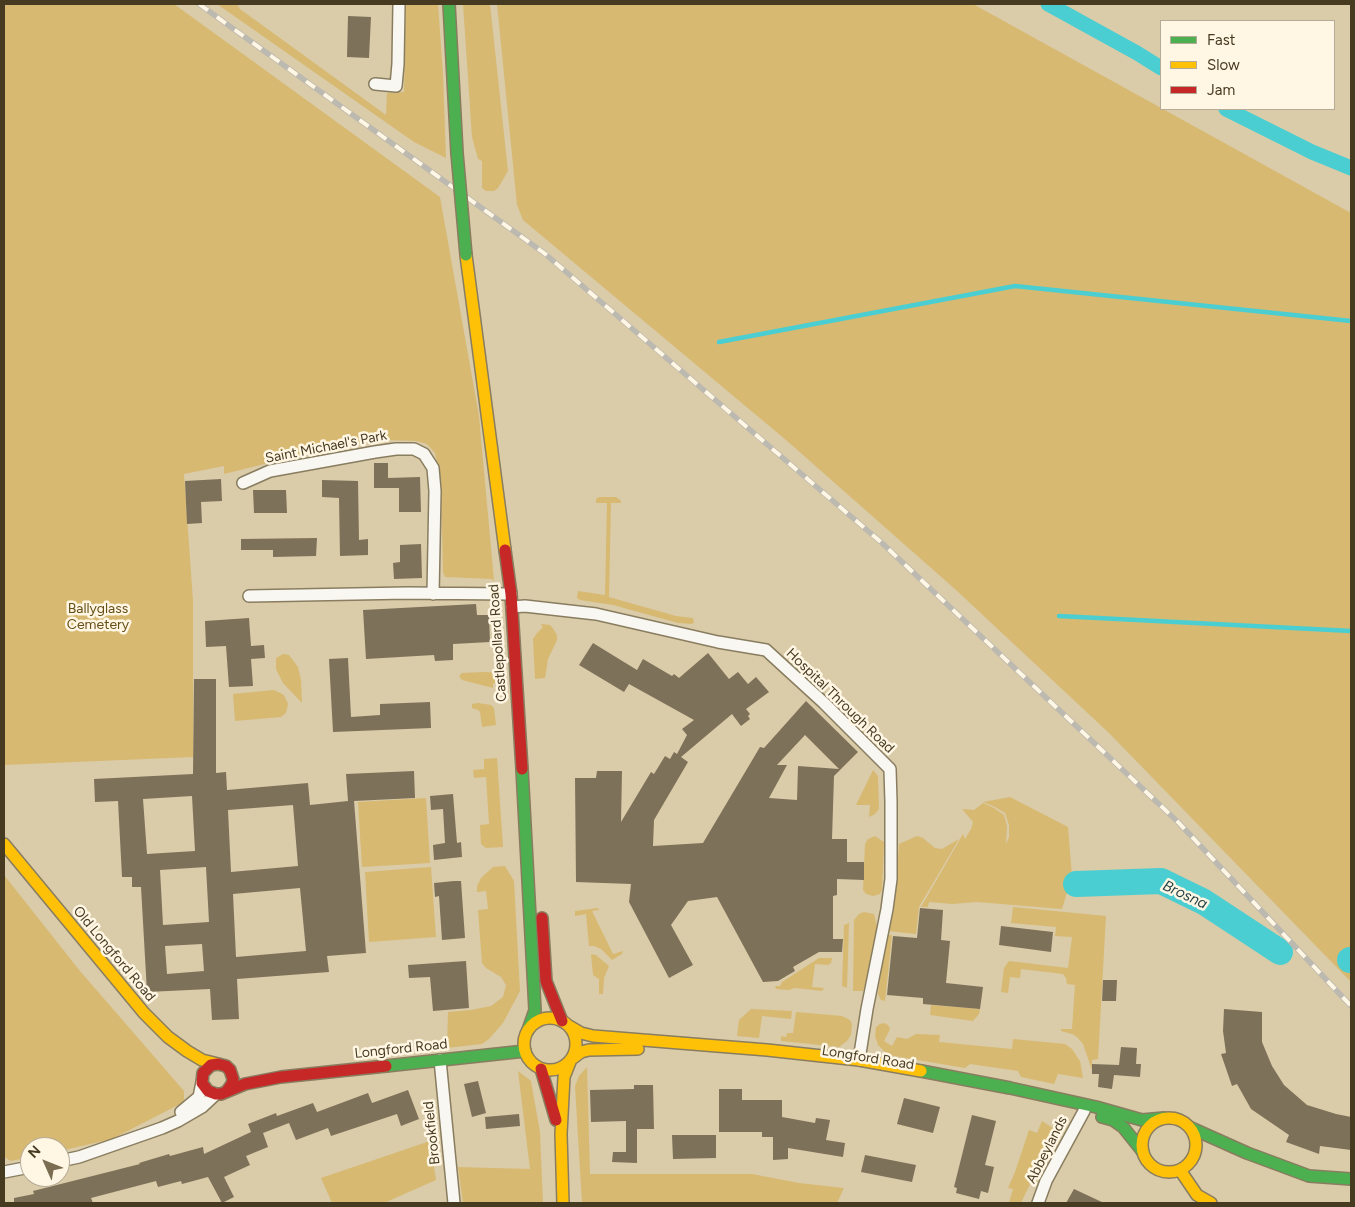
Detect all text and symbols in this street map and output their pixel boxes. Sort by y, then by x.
legend [1160,20,1335,110]
text: Fast [1207,31,1235,49]
text: Slow [1207,56,1240,74]
text: Jam [1207,81,1235,99]
street label: Saint Michael's Park [264,427,388,467]
street label: Castlepollard Road [486,584,510,702]
park label: Ballyglass Cemetery [67,601,129,634]
street label: Hospital Through Road [783,645,897,757]
water label: Brosna [1160,877,1210,913]
street label: Old Longford Road [69,903,159,1005]
street label: Longford Road [354,1036,448,1062]
street label: Longford Road [821,1042,915,1074]
street label: Brookfield [420,1100,444,1166]
street label: Abbeylands [1023,1113,1071,1187]
north arrow [20,1137,70,1187]
text: N [25,1142,44,1162]

